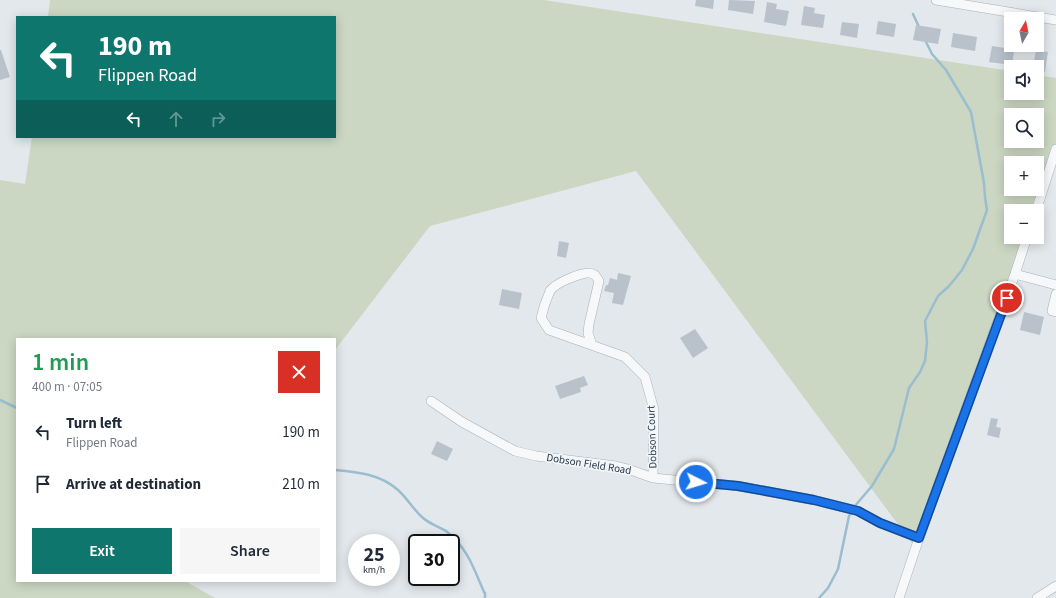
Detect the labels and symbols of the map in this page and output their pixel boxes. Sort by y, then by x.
north arrow [1004,12,1044,52]
pin [990,281,1024,315]
street label: Dobson Court [643,405,661,469]
street label: Dobson Field Road [545,450,633,478]
position arrow [675,461,717,503]
speed limit sign: 30 [408,534,460,586]

